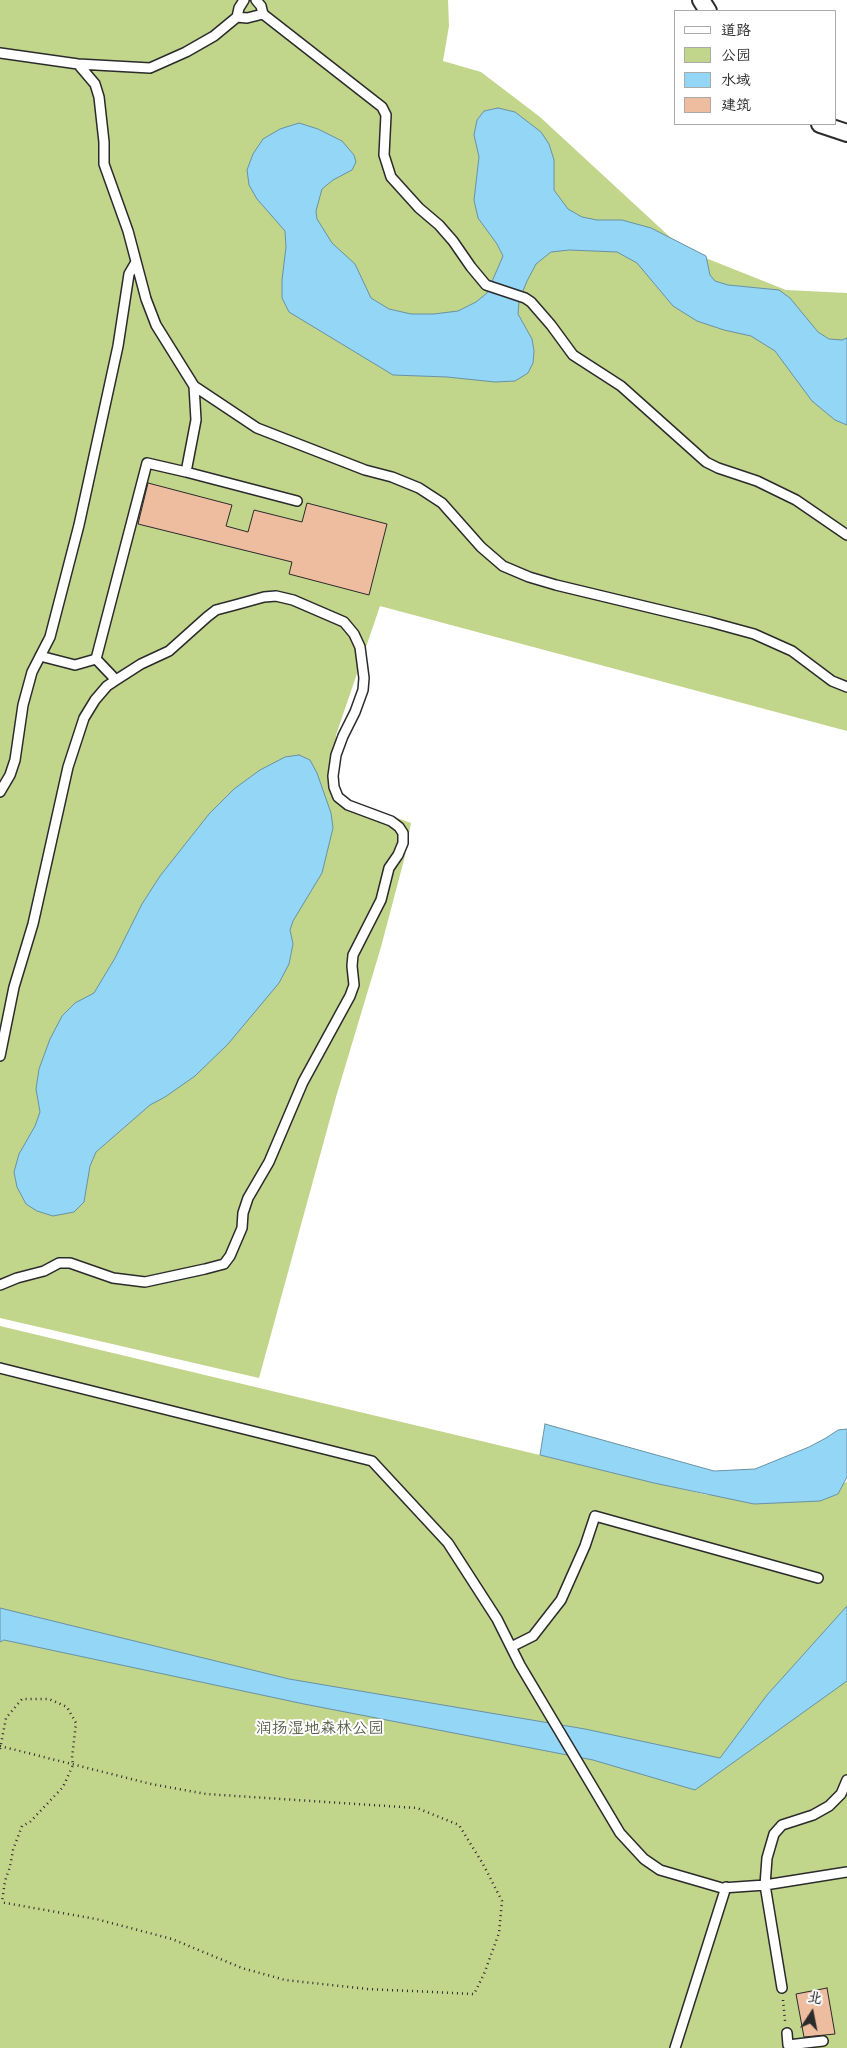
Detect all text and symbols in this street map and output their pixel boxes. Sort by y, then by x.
legend [674,10,837,125]
text: 道路 [721,17,751,43]
text: 公园 [721,42,751,68]
text: 水域 [721,67,751,93]
text: 建筑 [721,92,751,118]
park label: 润扬湿地森林公园 [256,1719,384,1739]
text: 北 [806,1984,824,2011]
north arrow [787,1988,837,2038]

